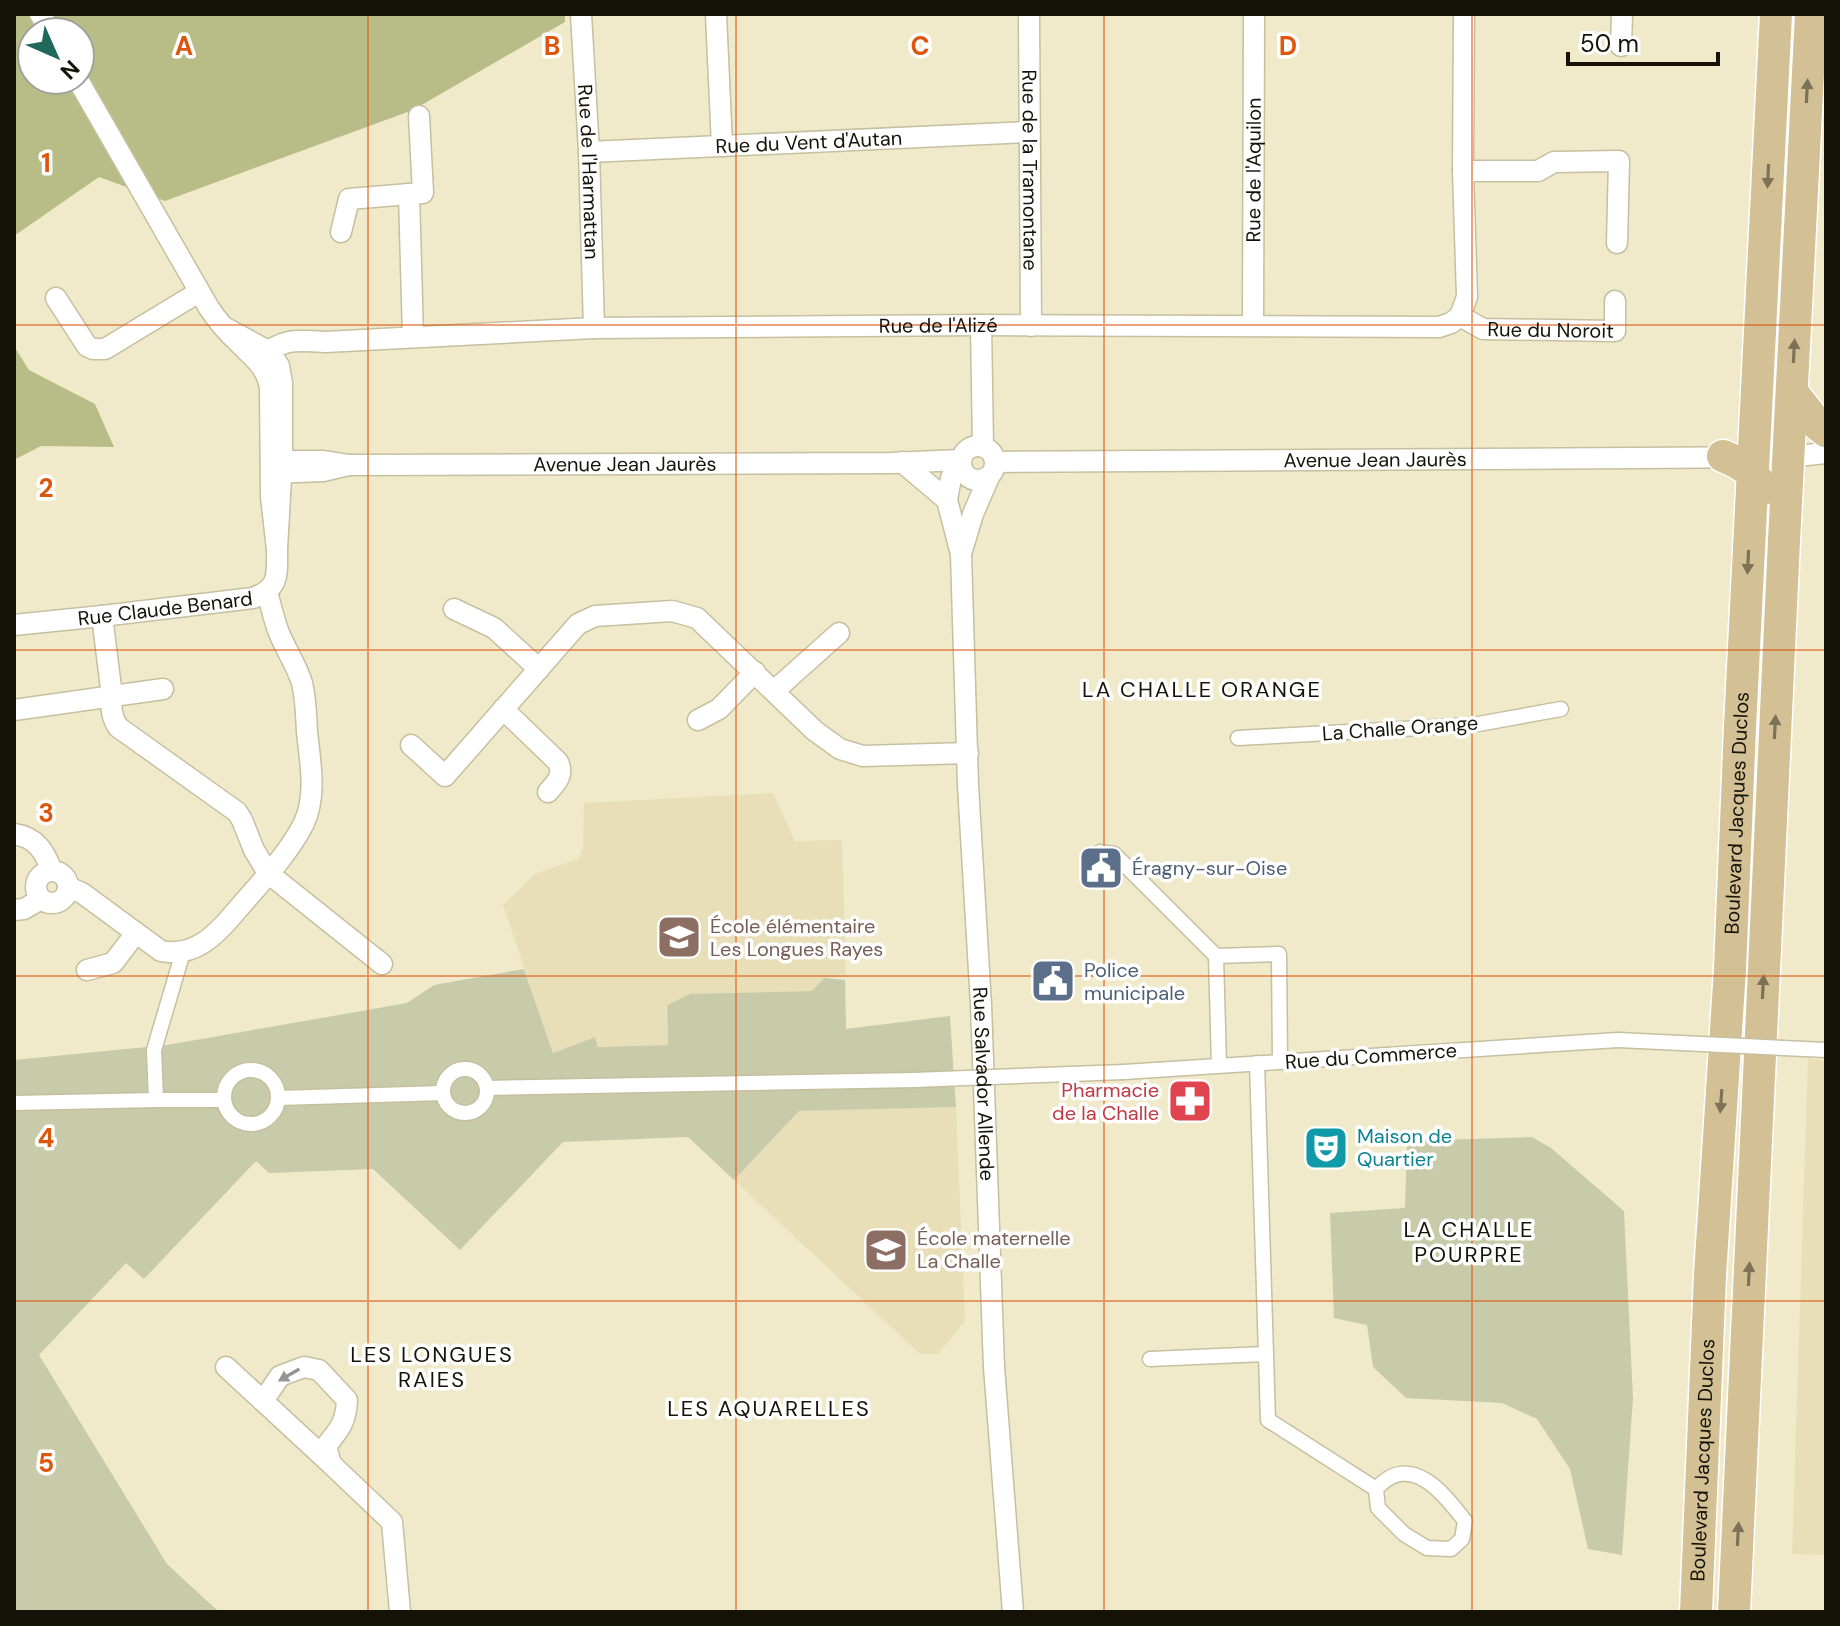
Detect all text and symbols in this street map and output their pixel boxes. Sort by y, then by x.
north arrow [16,16,96,96]
scale bar [1568,16,1718,66]
text: 50 m [1580,28,1639,59]
text: A [175,29,193,63]
text: B [544,29,560,63]
text: C [910,29,930,63]
text: D [1279,29,1297,63]
text: N [54,54,86,86]
street label: Rue de la Tramontane [1016,69,1044,271]
one-way arrow [1801,78,1814,103]
street label: Rue de l'Harmattan [572,83,605,260]
street label: Rue de l'Aquilon [1240,97,1267,243]
street label: Rue du Vent d'Autan [715,125,903,159]
text: 1 [41,146,51,180]
one-way arrow [1761,164,1774,189]
street label: Rue de l'Alizé [879,312,998,339]
street label: Rue du Noroit [1487,316,1614,344]
one-way arrow [1788,338,1801,363]
street label: Avenue Jean Jaurès [1283,446,1467,473]
street label: Avenue Jean Jaurès [533,451,717,477]
text: 2 [38,471,54,505]
one-way arrow [1741,550,1754,575]
street label: Rue Claude Benard [76,585,254,631]
district label: LA CHALLE ORANGE [1082,675,1322,704]
street label: Boulevard Jacques Duclos [1718,691,1755,935]
street label: La Challe Orange [1321,710,1479,746]
one-way arrow [1769,714,1782,739]
text: 3 [38,796,54,830]
public building icon: Éragny-sur-Oise [1077,844,1125,892]
place label: Éragny-sur-Oise [1132,855,1287,881]
school or university icon: École élémentaire Les Longues Rayes [655,913,703,961]
place label: École élémentaire Les Longues Rayes [710,913,883,962]
public building icon: Police municipale [1029,957,1077,1005]
place label: Police municipale [1084,957,1185,1006]
one-way arrow [1757,974,1770,999]
street label: Rue Salvador Allende [967,986,1000,1181]
street label: Rue du Commerce [1284,1037,1458,1075]
place label: Pharmacie de la Challe [1052,1077,1159,1126]
pharmacy icon: Pharmacie de la Challe [1166,1077,1214,1125]
one-way arrow [1714,1089,1727,1114]
text: 4 [38,1121,54,1155]
place label: Maison de Quartier [1357,1123,1452,1172]
theatre icon: Maison de Quartier [1302,1124,1350,1172]
district label: LA CHALLE POURPRE [1403,1215,1535,1269]
place label: École maternelle La Challe [917,1225,1071,1274]
school or university icon: École maternelle La Challe [862,1226,910,1274]
one-way arrow [1743,1261,1756,1286]
street label: Boulevard Jacques Duclos [1684,1338,1720,1582]
district label: LES LONGUES RAIES [350,1340,514,1394]
one-way arrow [278,1368,300,1382]
district label: LES AQUARELLES [667,1394,871,1423]
text: 5 [38,1446,54,1480]
one-way arrow [1731,1521,1744,1546]

